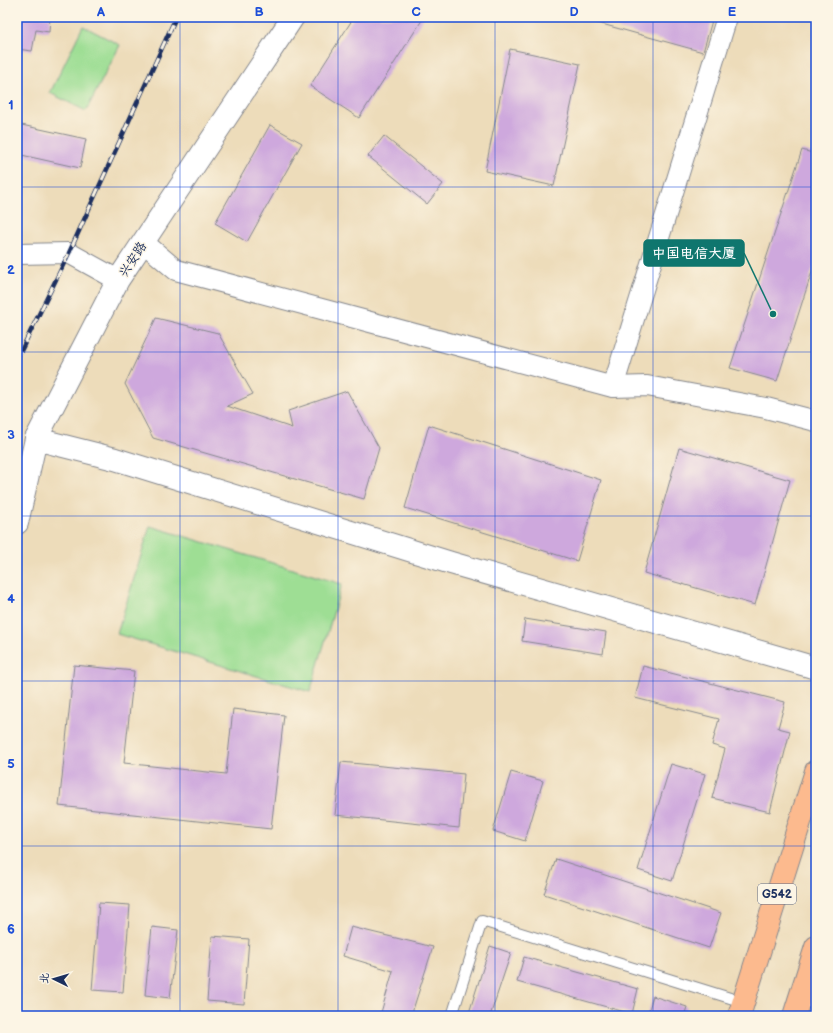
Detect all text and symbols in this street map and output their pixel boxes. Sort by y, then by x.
text: A [96,4,105,20]
text: B [254,4,264,20]
text: C [411,4,421,20]
text: D [569,4,579,20]
text: E [728,4,737,20]
text: 1 [8,97,14,113]
street label: 兴安路 [116,239,150,280]
callout: 中国电信大厦 [644,240,744,266]
text: 中国电信大厦 [652,245,736,262]
text: 2 [7,262,15,278]
text: 3 [7,427,15,443]
text: 4 [7,591,15,607]
text: 5 [7,756,15,772]
road number: G542 [758,884,796,904]
text: 6 [7,921,15,937]
north arrow [34,959,74,999]
text: 北 [38,972,51,984]

